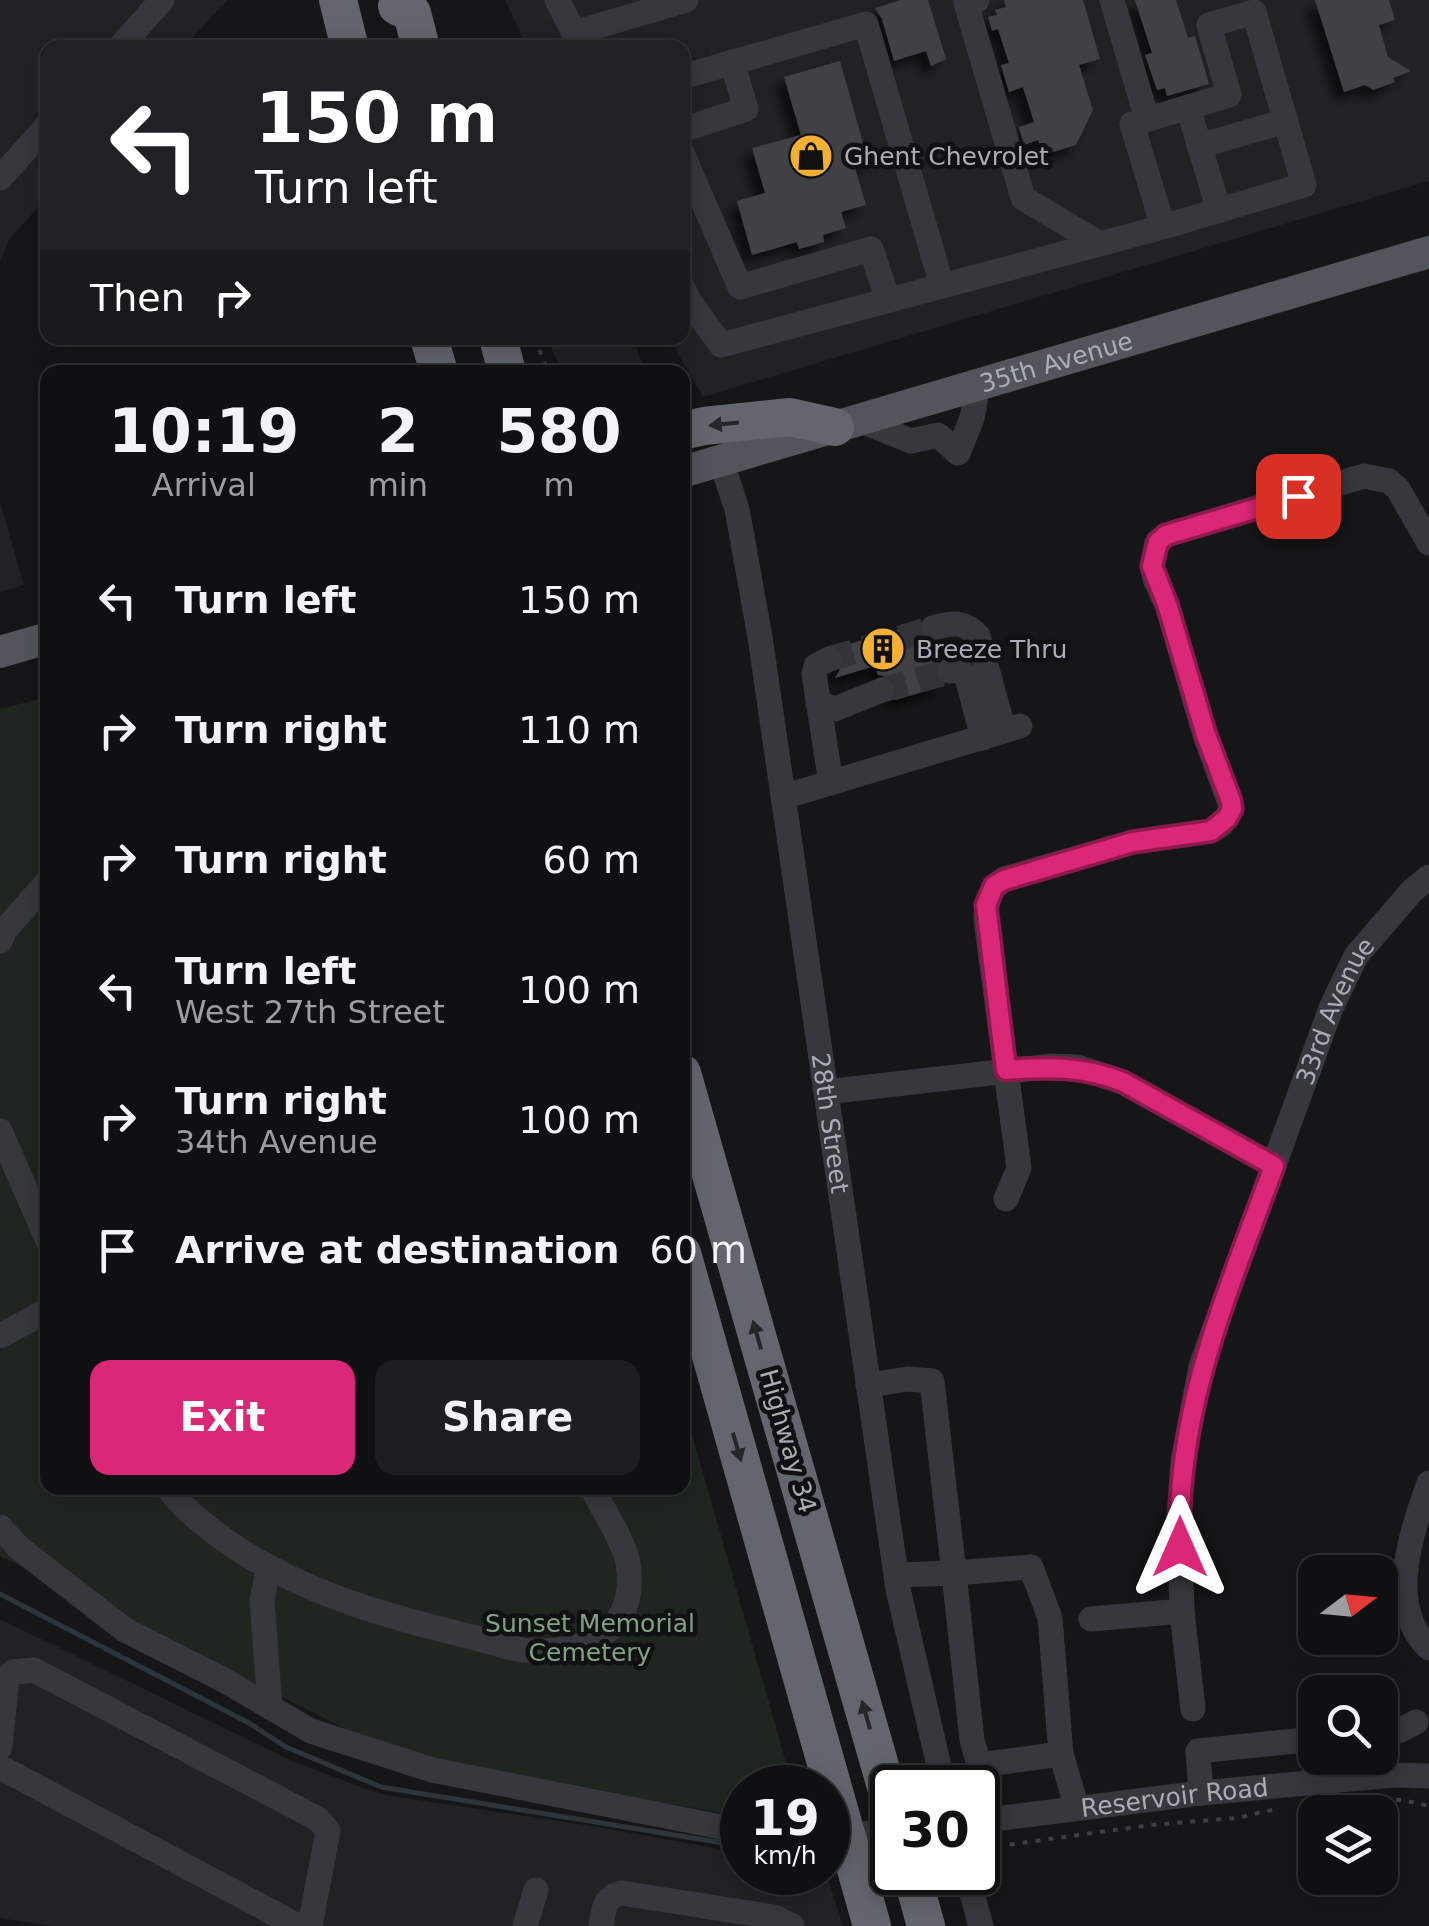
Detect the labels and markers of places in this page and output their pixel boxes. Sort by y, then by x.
shop icon: Ghent Chevrolet [788,133,834,179]
place label: Ghent Chevrolet [844,142,1049,171]
pin [1256,454,1341,539]
building icon: Breeze Thru [860,626,906,672]
place label: Breeze Thru [916,635,1067,664]

